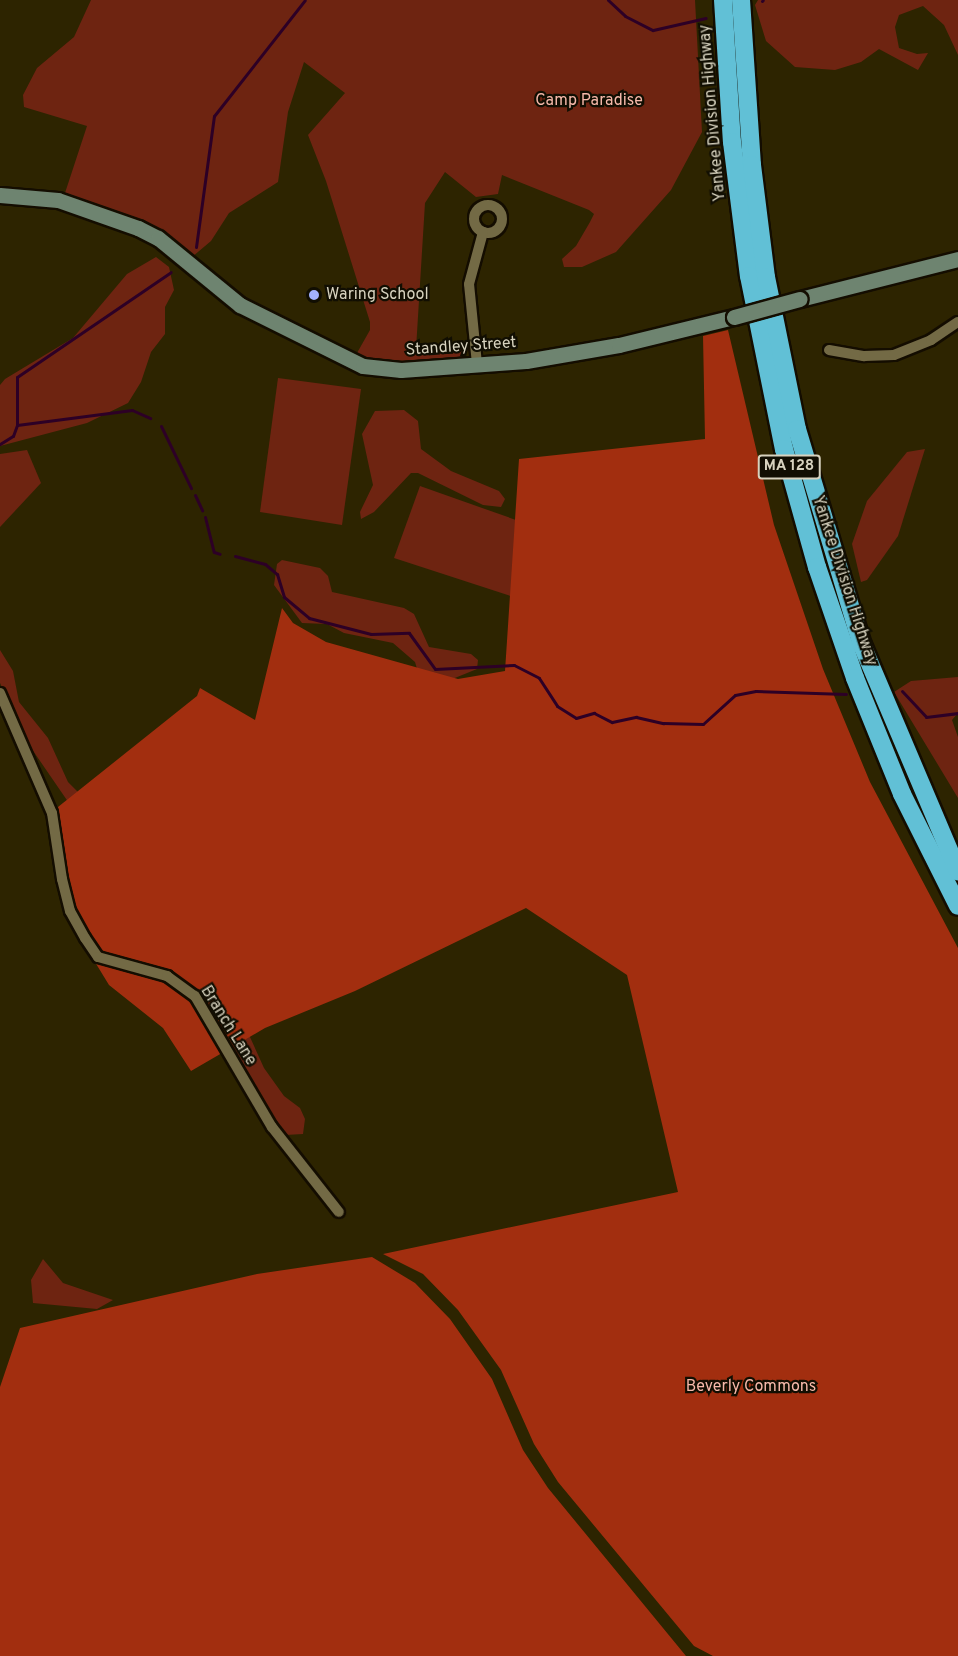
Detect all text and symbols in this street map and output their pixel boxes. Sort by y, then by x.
street label: Yankee Division Highway [696,24,730,202]
park label: Camp Paradise [535,91,643,111]
place label: Waring School [326,285,429,305]
marker: Waring School [307,288,321,302]
street label: Standley Street [405,334,517,360]
road number: MA 128 [756,455,822,479]
street label: Yankee Division Highway [807,494,881,668]
street label: Branch Lane [196,983,260,1069]
park label: Beverly Commons [686,1377,816,1397]

